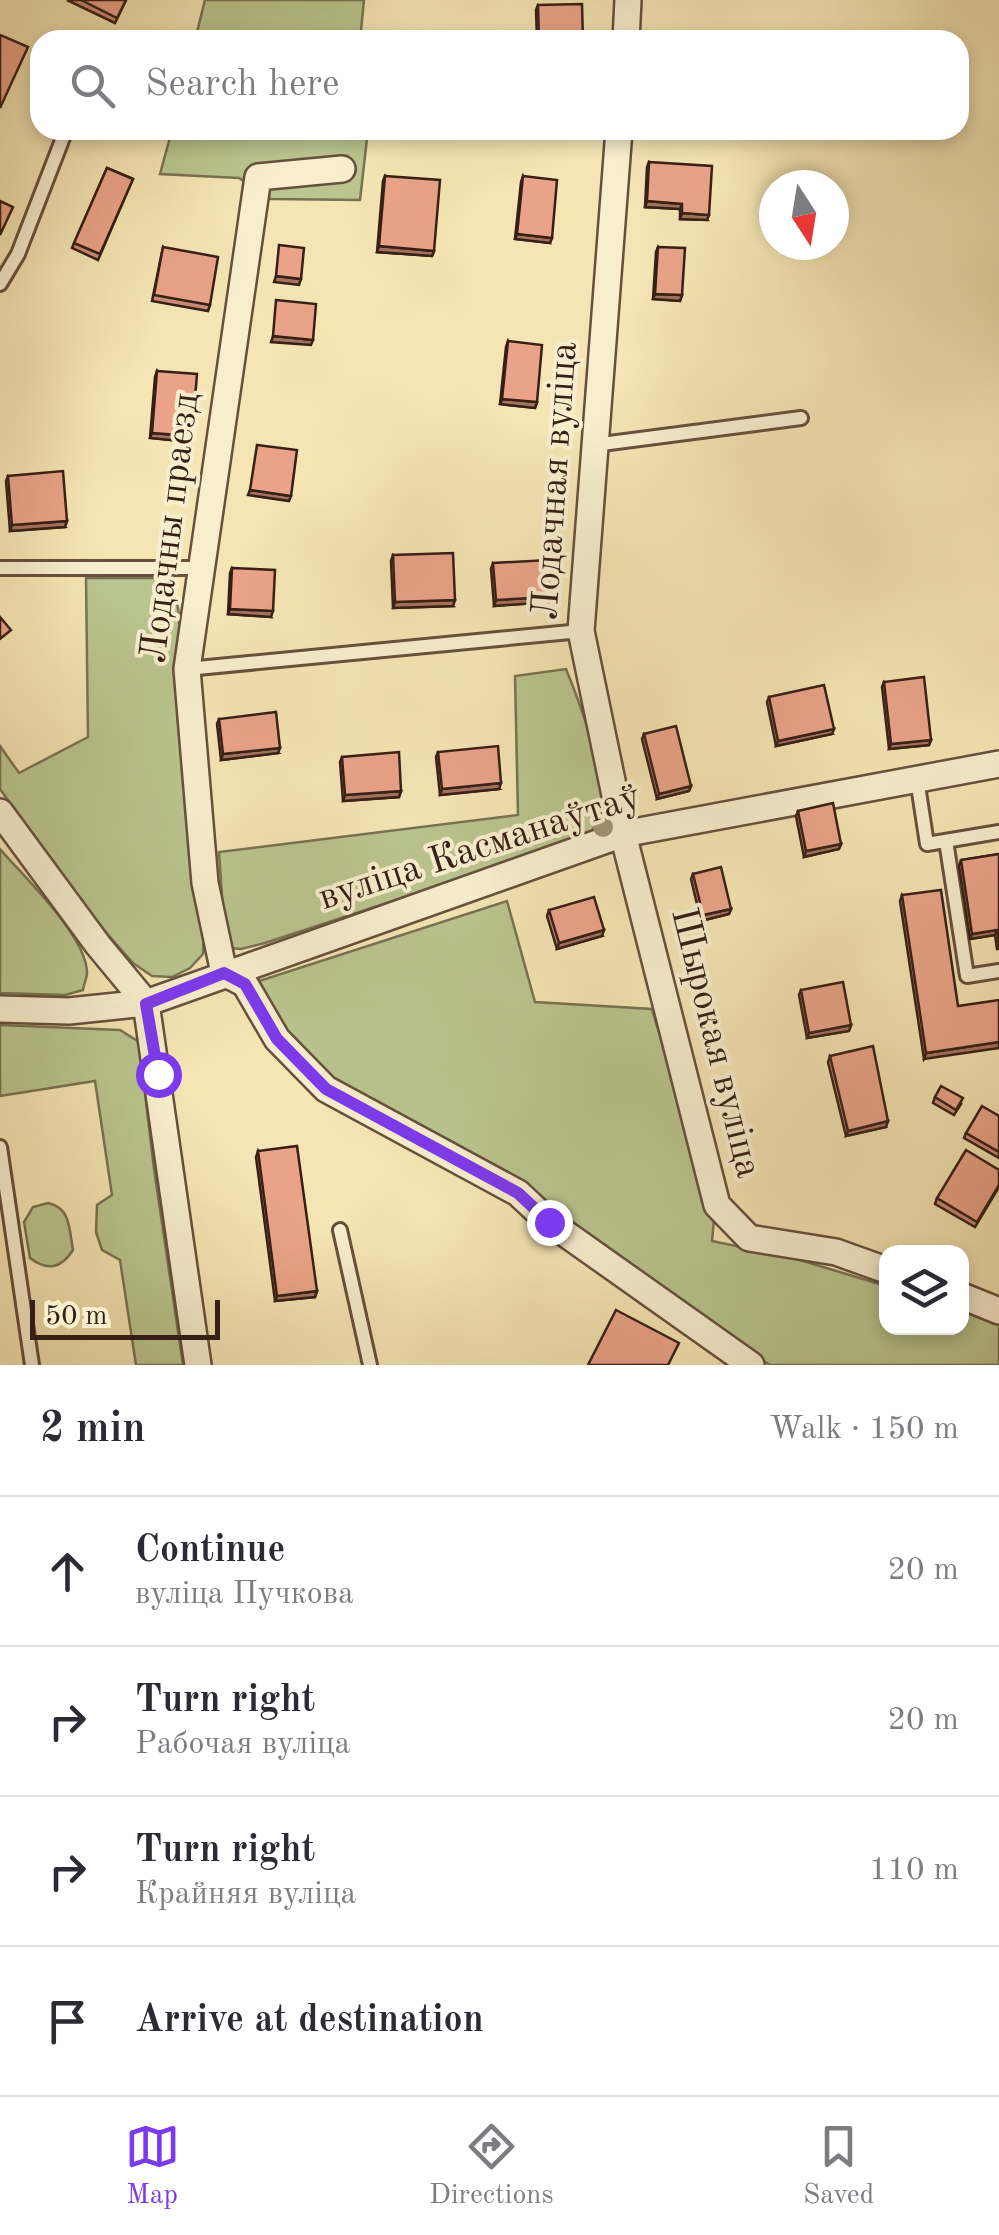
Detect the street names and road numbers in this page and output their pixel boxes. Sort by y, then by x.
street label: Лодачная вуліца [527,340,585,621]
street label: Лодачны праезд [136,390,206,665]
street label: вуліца Касманаўтаў [314,778,646,918]
street label: Шырокая вуліца [663,904,767,1182]

